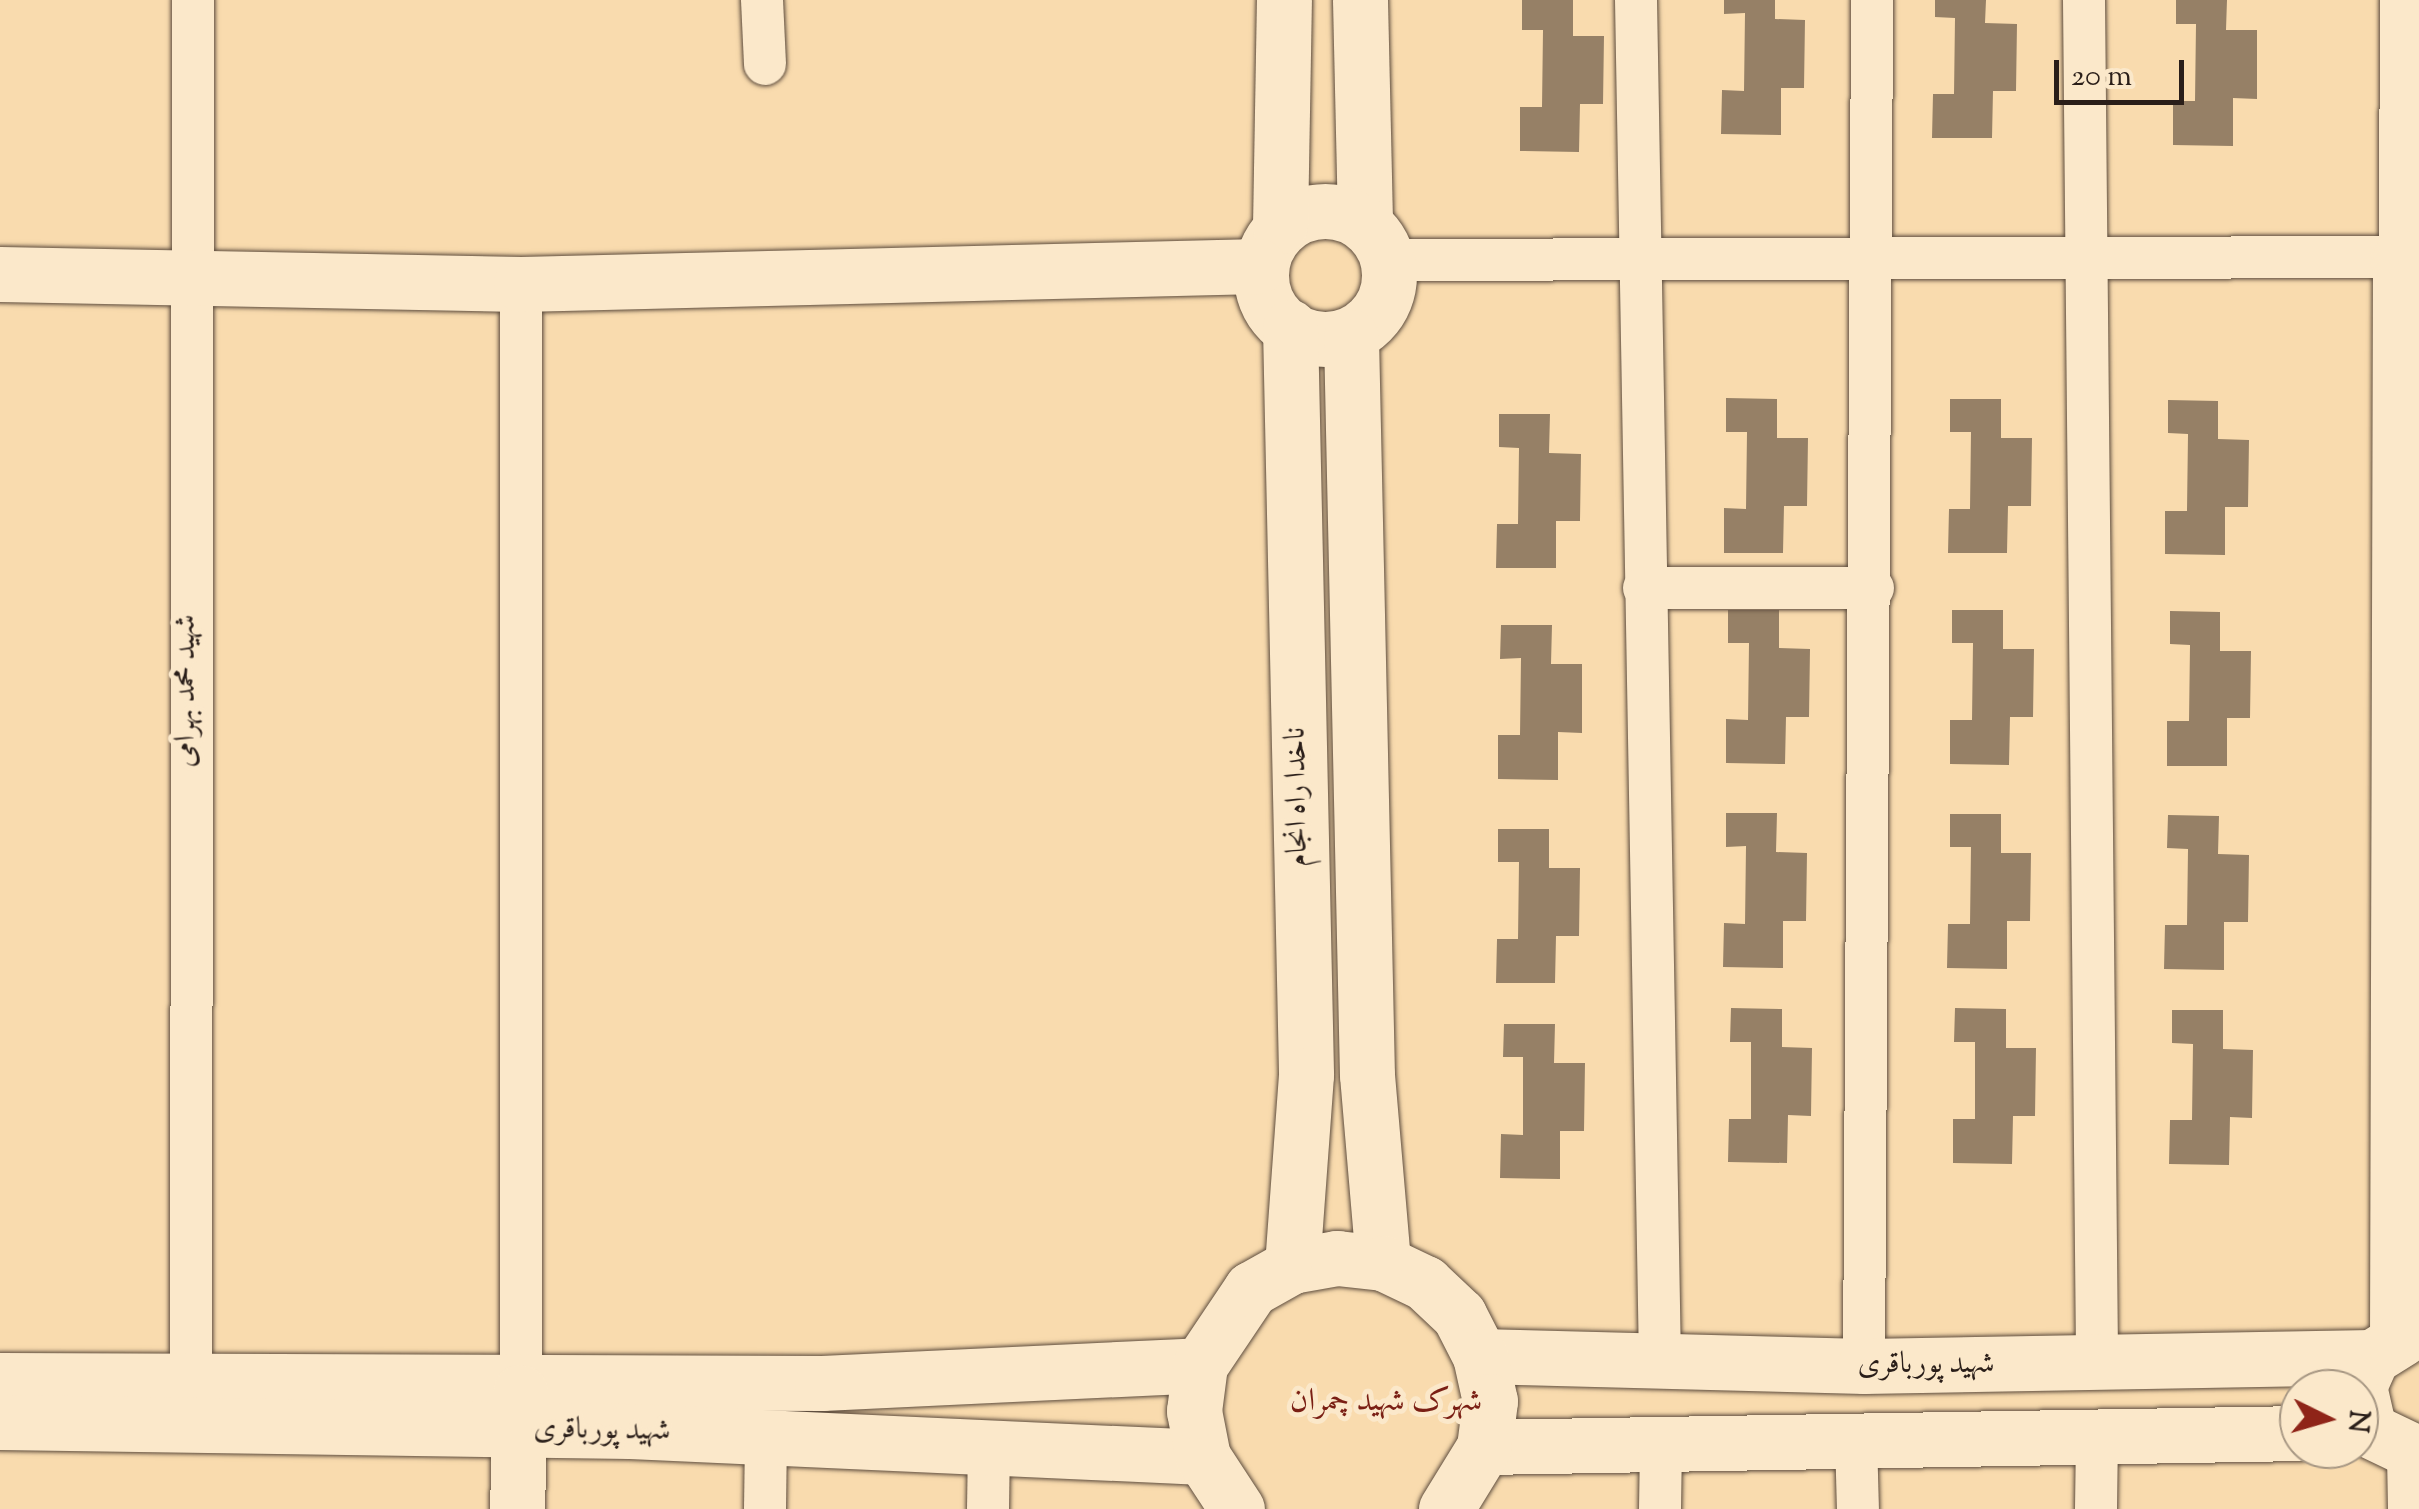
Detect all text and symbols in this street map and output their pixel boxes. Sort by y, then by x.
scale bar [2059,40,2189,102]
text: 20 m [2071,56,2132,99]
street label: شهید محمد بهرامی [169,615,205,767]
street label: ناخدا راه انجام [1279,727,1317,867]
street label: شهید پورباقری [1857,1347,1995,1383]
north arrow [2279,1369,2379,1469]
district label: شهرک شهید چمران [1290,1383,1482,1421]
text: N [2336,1409,2378,1434]
street label: شهید پورباقری [533,1412,671,1450]

